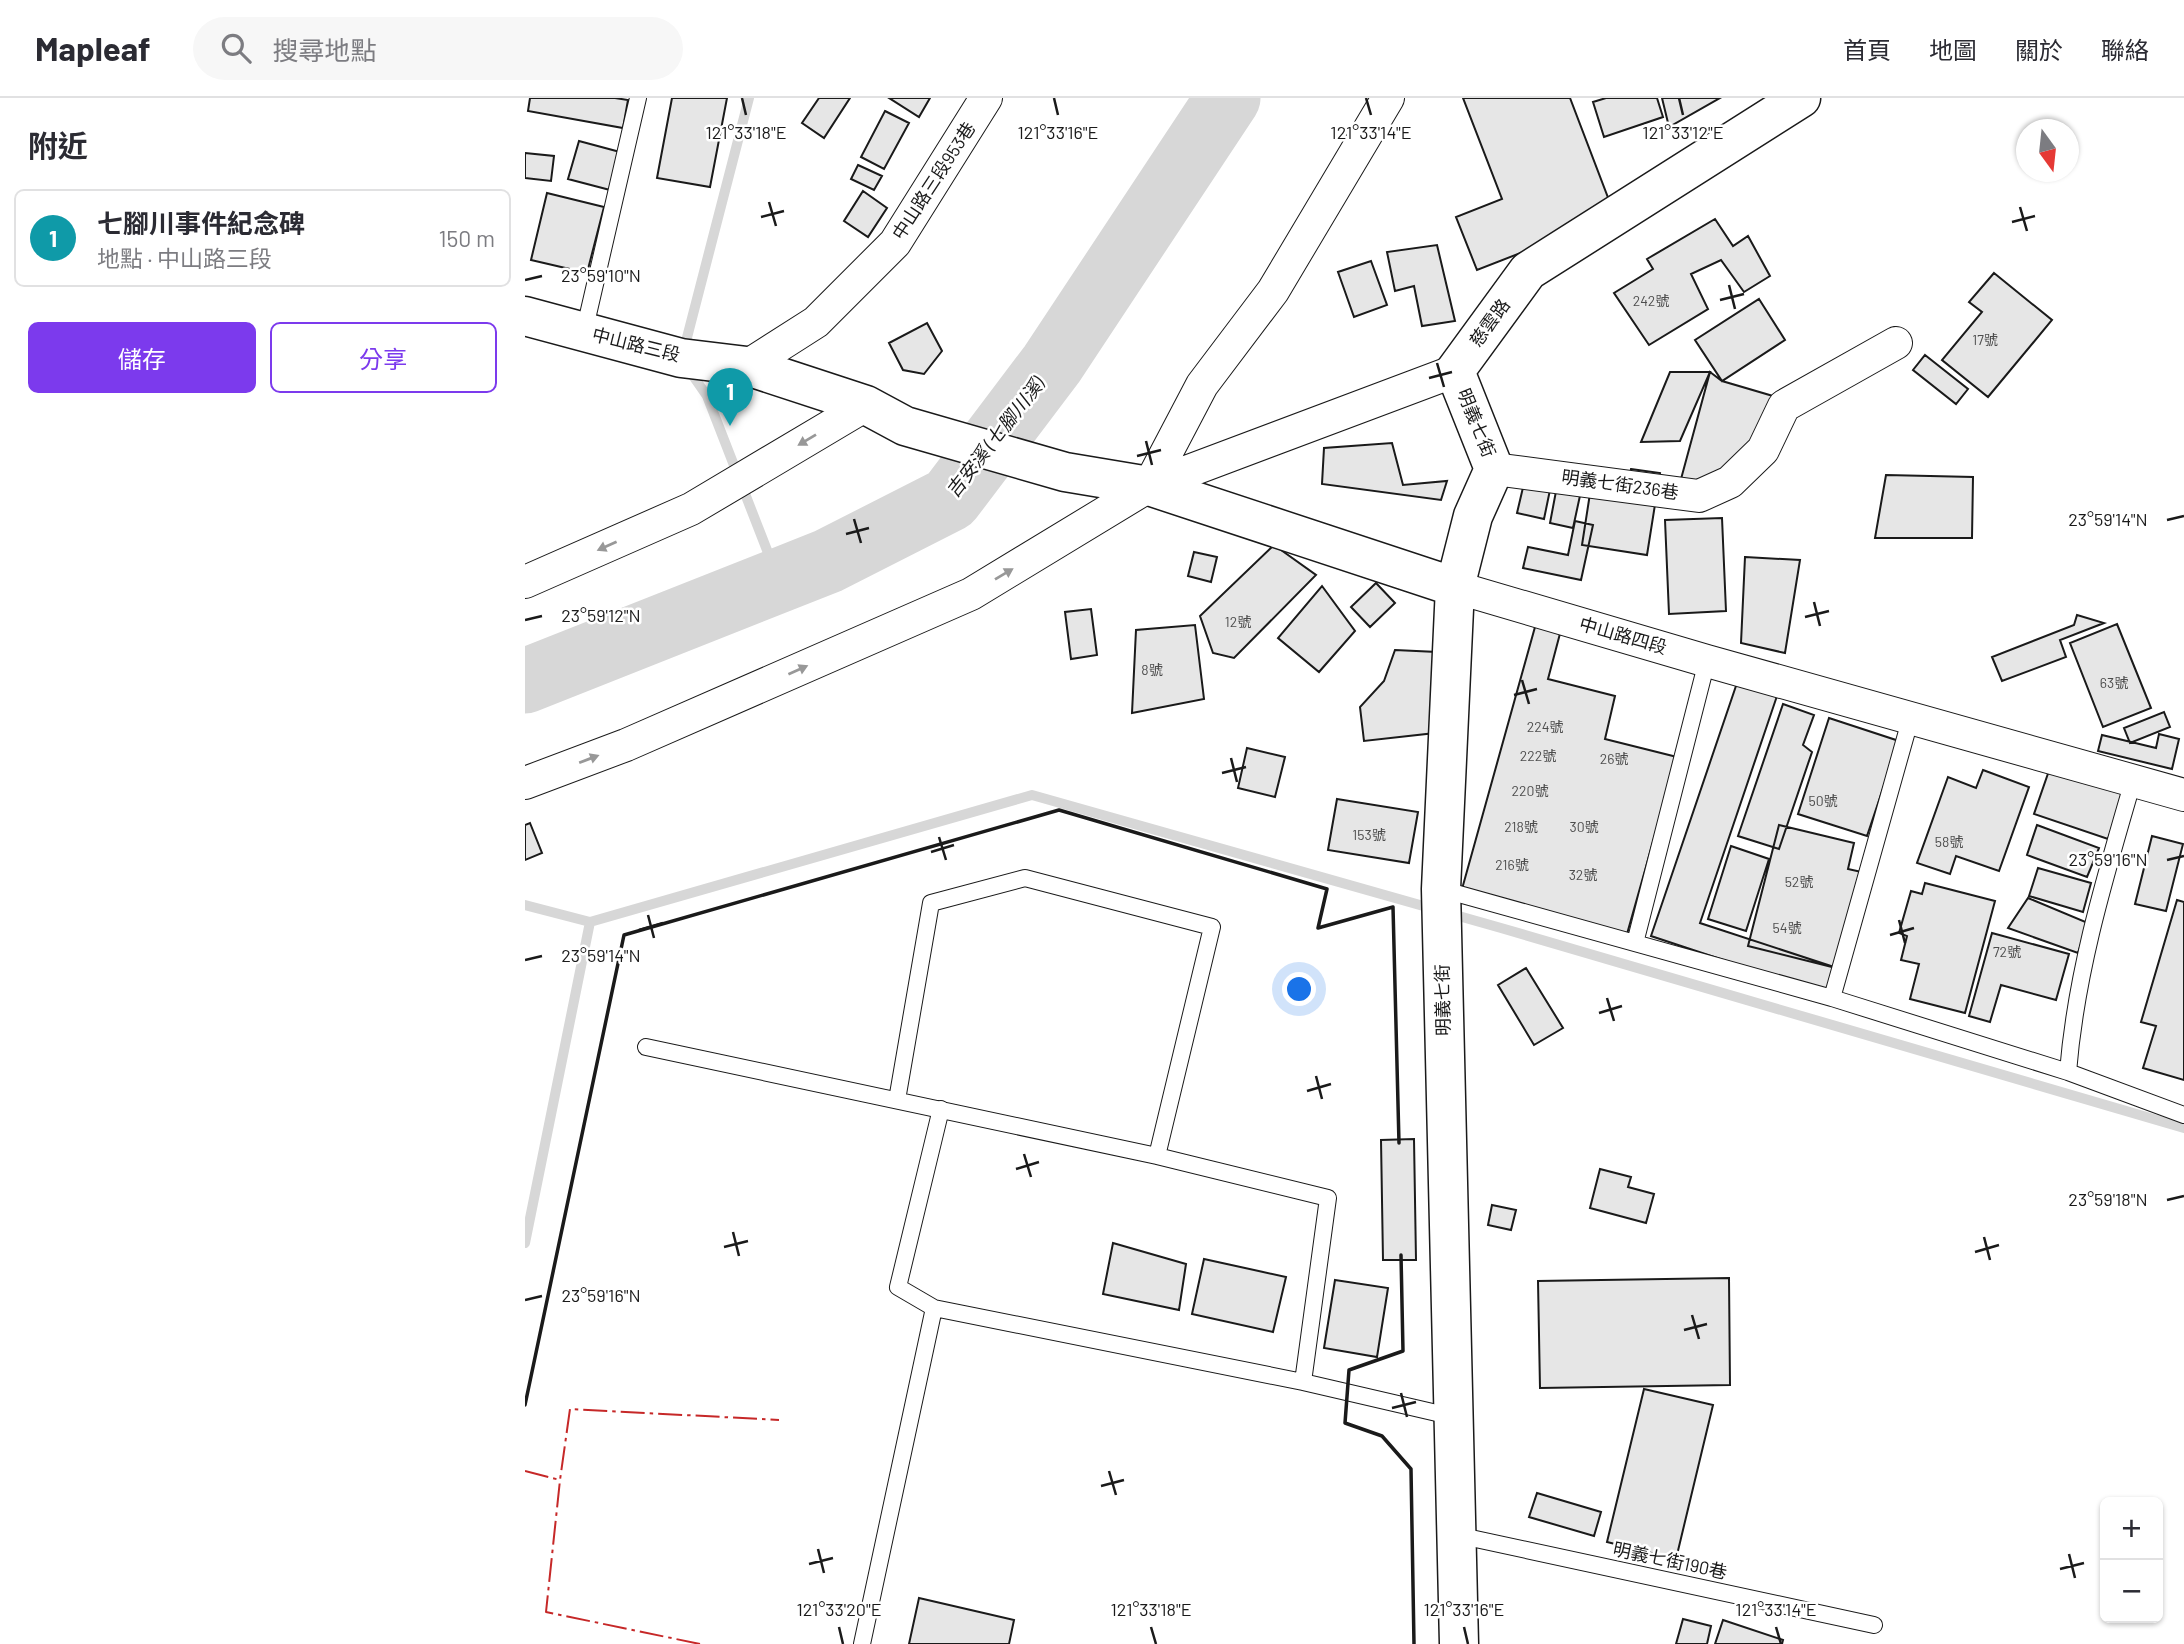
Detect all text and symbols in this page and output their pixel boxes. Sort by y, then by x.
search box [193,17,683,80]
text: Mapleaf [35,28,151,68]
icon: search [217,29,255,67]
text: 搜尋地點 [273,34,377,65]
text: 首頁 [1843,35,1891,64]
text: 地圖 [1929,35,1977,64]
text: 關於 [2015,35,2063,64]
text: 聯絡 [2101,35,2149,64]
street label: 中山路三段953巷 [887,117,979,243]
north arrow [2016,119,2079,182]
text: 121°33'18"E [705,121,787,143]
text: 121°33'16"E [1018,121,1098,143]
text: 121°33'14"E [1330,121,1412,143]
text: 121°33'12"E [1642,121,1724,143]
text: 附近 [28,127,88,163]
text: 七腳川事件紀念碑 [97,207,305,238]
text: 1 [49,224,57,252]
text: 150 m [439,224,495,252]
text: 地點 · 中山路三段 [97,244,272,272]
text: 23°59'10"N [561,264,641,286]
house number: 242號 [1633,292,1669,309]
street label: 慈雲路 [1464,294,1514,351]
button: 儲存 [28,322,256,393]
button: 分享 [270,322,497,393]
street label: 中山路三段 [590,322,683,366]
house number: 17號 [1972,331,1998,348]
pin: 1 [707,368,753,426]
water label: 吉安溪 (七腳川溪) [941,371,1049,501]
street label: 明義七街 [1453,385,1501,460]
one-way arrow [798,434,817,446]
street label: 明義七街236巷 [1560,465,1680,503]
text: 23°59'14"N [2068,508,2148,530]
one-way arrow [597,540,617,552]
one-way arrow [995,568,1014,580]
text: 23°59'12"N [561,604,641,626]
street label: 中山路四段 [1577,612,1670,658]
house number: 12號 [1225,613,1251,630]
house number: 8號 [1141,661,1163,678]
one-way arrow [788,664,809,675]
house number: 63號 [2100,674,2128,691]
house number: 224號 [1527,718,1563,735]
house number: 222號 [1520,747,1556,764]
house number: 26號 [1600,750,1628,767]
one-way arrow [578,753,599,764]
house number: 220號 [1512,782,1548,799]
house number: 50號 [1808,792,1838,809]
house number: 218號 [1504,818,1538,835]
house number: 30號 [1569,818,1599,835]
house number: 153號 [1352,826,1386,843]
house number: 58號 [1935,833,1963,850]
text: 23°59'16"N [2068,848,2148,870]
house number: 216號 [1495,856,1529,873]
house number: 32號 [1569,866,1597,883]
house number: 52號 [1785,873,1813,890]
house number: 54號 [1773,919,1801,936]
house number: 72號 [1993,943,2021,960]
text: 23°59'14"N [561,944,641,966]
street label: 明義七街 [1430,964,1454,1036]
your location [1282,972,1316,1006]
text: 23°59'18"N [2068,1188,2148,1210]
text: 23°59'16"N [561,1284,641,1306]
map controls [2100,1497,2163,1623]
button: + [2100,1497,2163,1560]
street label: 明義七街190巷 [1611,1537,1729,1583]
button: − [2100,1560,2163,1623]
text: 121°33'20"E [796,1598,882,1620]
text: 121°33'18"E [1110,1598,1192,1620]
text: 121°33'16"E [1424,1598,1504,1620]
text: 121°33'14"E [1735,1598,1817,1620]

